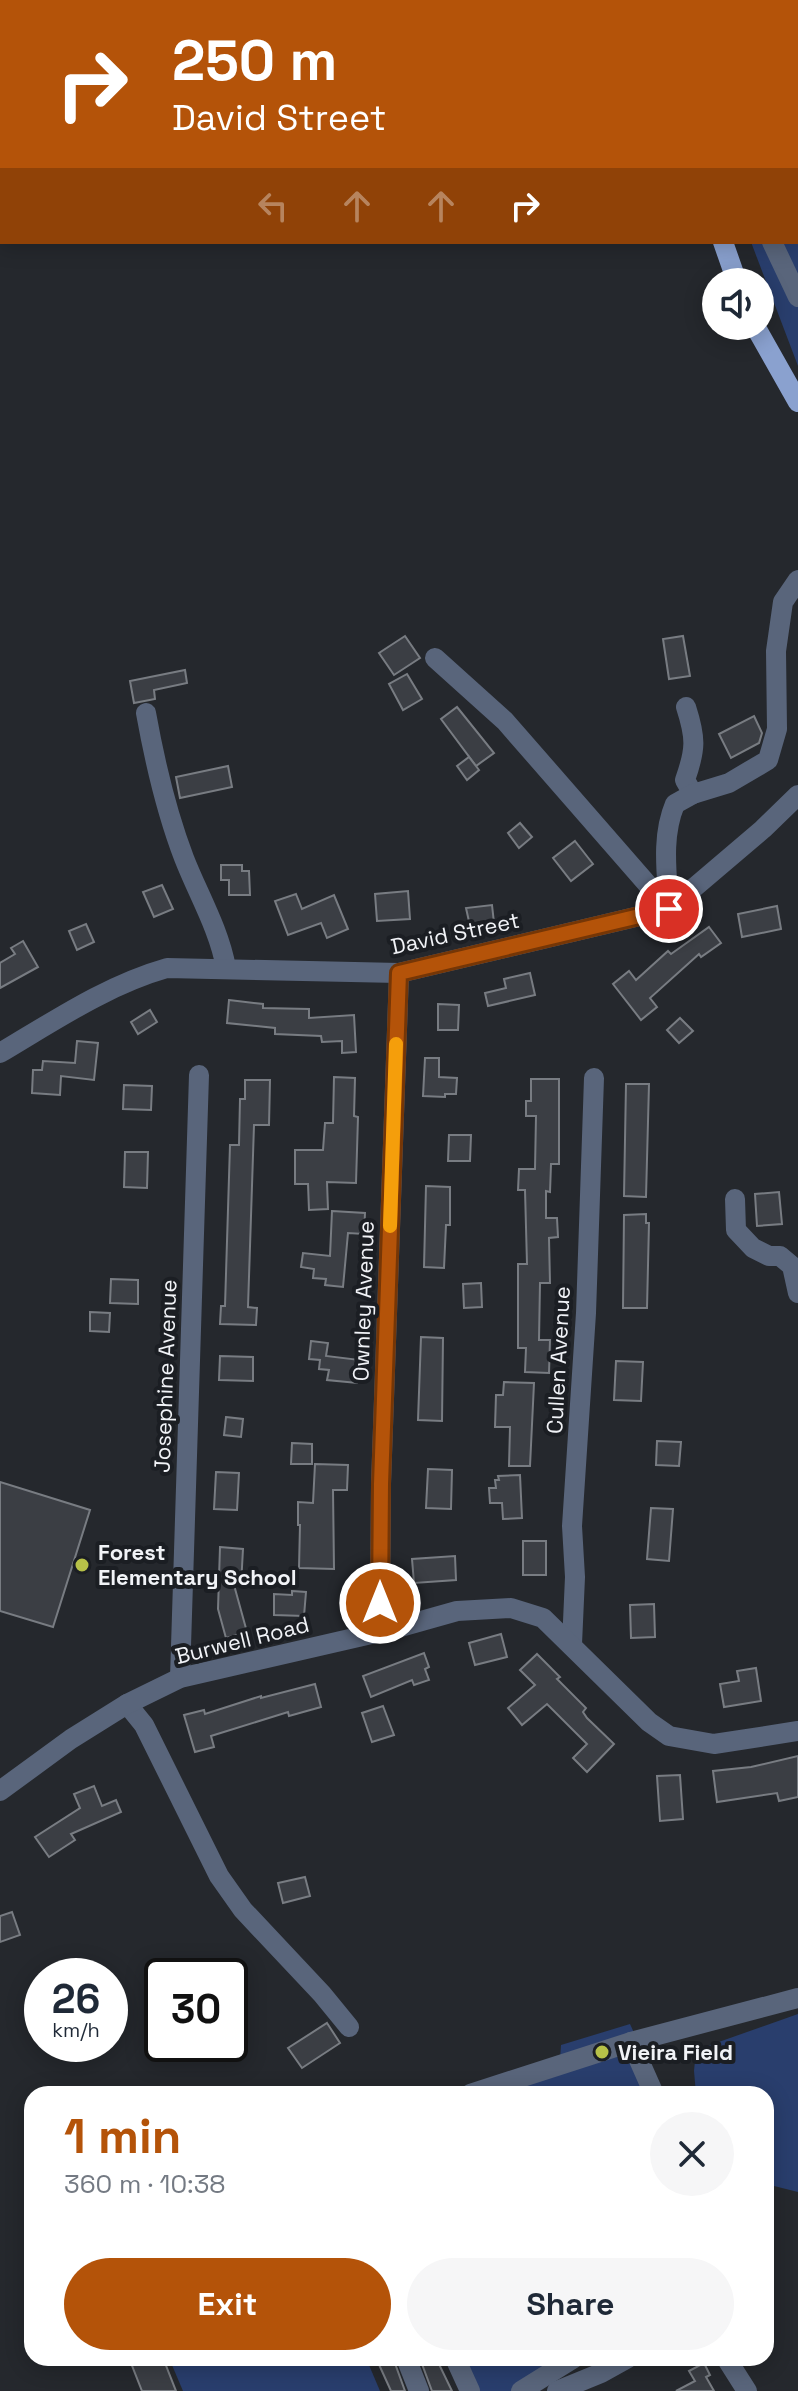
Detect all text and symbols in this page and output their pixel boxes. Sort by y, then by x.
text: 250 m [172,25,337,96]
icon: right [40,32,144,136]
text: David Street [172,95,386,141]
icon: left [251,184,295,228]
icon: ahead [335,184,379,228]
icon: ahead [419,184,463,228]
icon: right [503,184,547,228]
map controls [702,268,774,340]
button: sound [702,268,774,340]
pin [635,875,703,943]
icon: arrive [647,887,691,931]
street label: David Street [388,906,522,960]
street label: Ownley Avenue [346,1220,380,1382]
street label: Josephine Avenue [148,1279,182,1473]
street label: Cullen Avenue [540,1285,576,1435]
place label: Forest Elementary School [98,1538,297,1591]
marker: Forest Elementary School [73,1556,91,1574]
position arrow [338,1561,422,1645]
street label: Burwell Road [172,1610,312,1670]
speed limit sign: 30 [144,1958,248,2062]
text: 26 [52,1974,100,2025]
text: km/h [52,2017,100,2043]
place label: Vieira Field [618,2038,733,2066]
marker: Vieira Field [593,2043,611,2061]
text: 1 min [64,2106,181,2167]
button: close [650,2112,734,2196]
text: 360 m · 10:38 [64,2167,226,2201]
button: Exit [64,2258,391,2350]
button: Share [407,2258,734,2350]

